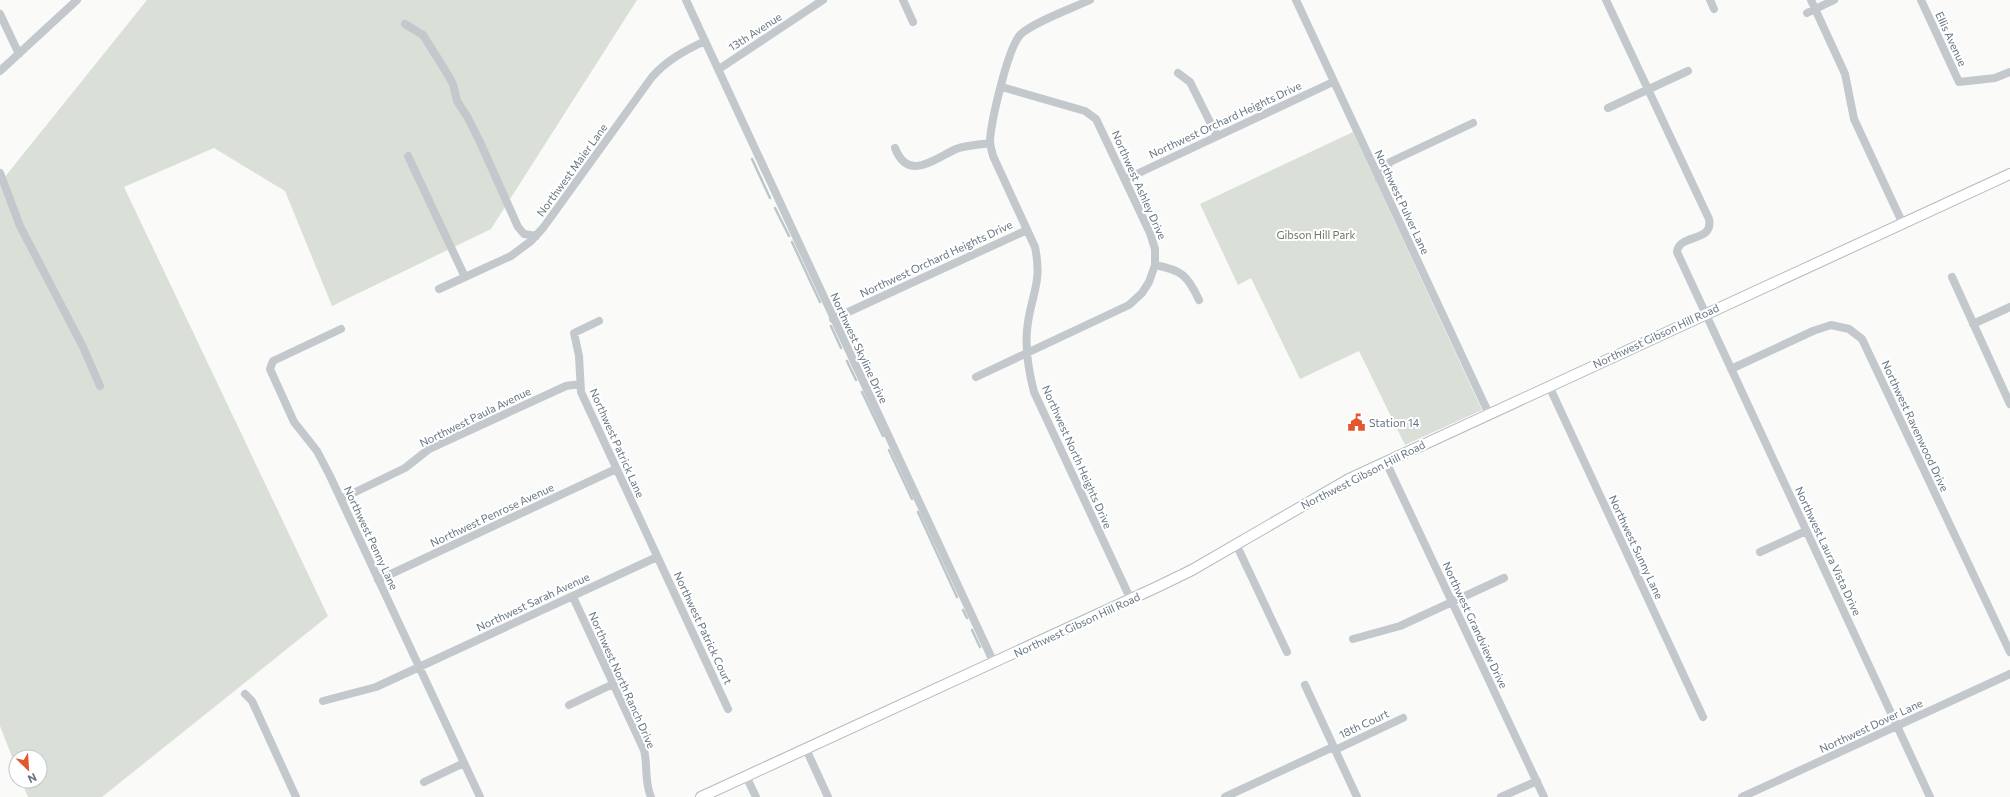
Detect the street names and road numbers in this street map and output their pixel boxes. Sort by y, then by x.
street label: Ellis Avenue [1933,9,1970,68]
street label: 13th Avenue [726,10,784,54]
street label: Northwest Orchard Heights Drive [1147,78,1303,161]
street label: Northwest Maier Lane [534,121,610,219]
street label: Northwest Ashley Drive [1110,128,1169,241]
street label: Northwest Pulver Lane [1373,148,1432,256]
street label: Northwest Orchard Heights Drive [858,217,1014,300]
street label: Northwest Skyline Drive [828,290,891,405]
street label: Northwest Gibson Hill Road [1591,301,1721,371]
street label: Northwest Ravenwood Drive [1879,358,1952,494]
street label: Northwest North Heights Drive [1040,383,1115,531]
street label: Northwest Paula Avenue [417,384,533,449]
street label: Northwest Patrick Lane [588,386,647,500]
street label: Northwest Gibson Hill Road [1298,438,1427,512]
street label: Northwest Penrose Avenue [428,480,556,549]
street label: Northwest Penny Lane [342,484,401,592]
street label: Northwest Laura Vista Drive [1793,484,1864,617]
street label: Northwest Sunny Lane [1607,493,1666,601]
street label: Northwest Grandview Drive [1440,559,1511,690]
street label: Northwest Patrick Court [672,569,736,687]
street label: Northwest Sarah Avenue [474,570,592,633]
street label: Northwest Gibson Hill Road [1012,590,1142,660]
street label: Northwest North Ranch Drive [586,610,659,750]
street label: Northwest Dover Lane [1817,696,1925,755]
street label: 18th Court [1337,706,1391,741]

